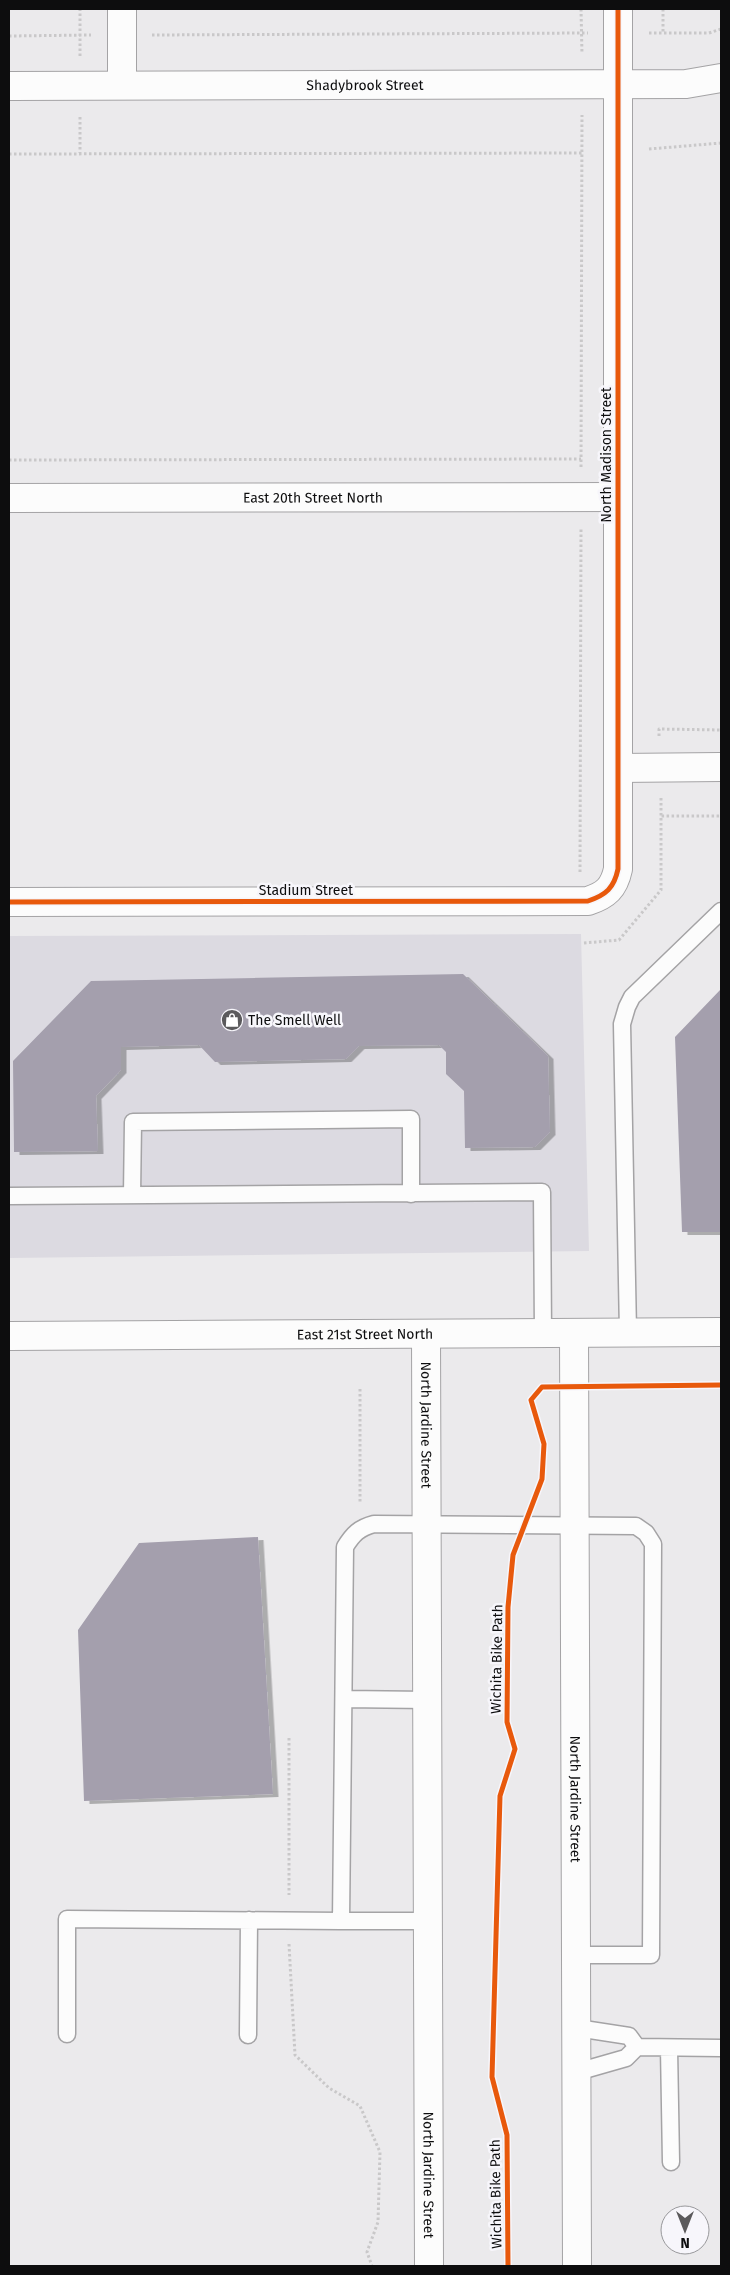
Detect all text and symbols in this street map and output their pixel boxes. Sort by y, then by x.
street label: Shadybrook Street [306,76,425,94]
street label: North Madison Street [598,386,615,523]
street label: East 20th Street North [243,489,383,506]
street label: Stadium Street [259,882,354,899]
shop icon: The Smell Well [220,1008,244,1032]
place label: The Smell Well [248,1012,341,1029]
street label: East 21st Street North [297,1325,433,1343]
street label: North Jardine Street [418,1361,435,1489]
street label: Wichita Bike Path [488,1604,506,1714]
street label: North Jardine Street [567,1735,584,1863]
street label: North Jardine Street [420,2111,437,2239]
street label: Wichita Bike Path [487,2139,505,2249]
north arrow [660,2205,710,2255]
text: N [680,2234,690,2251]

